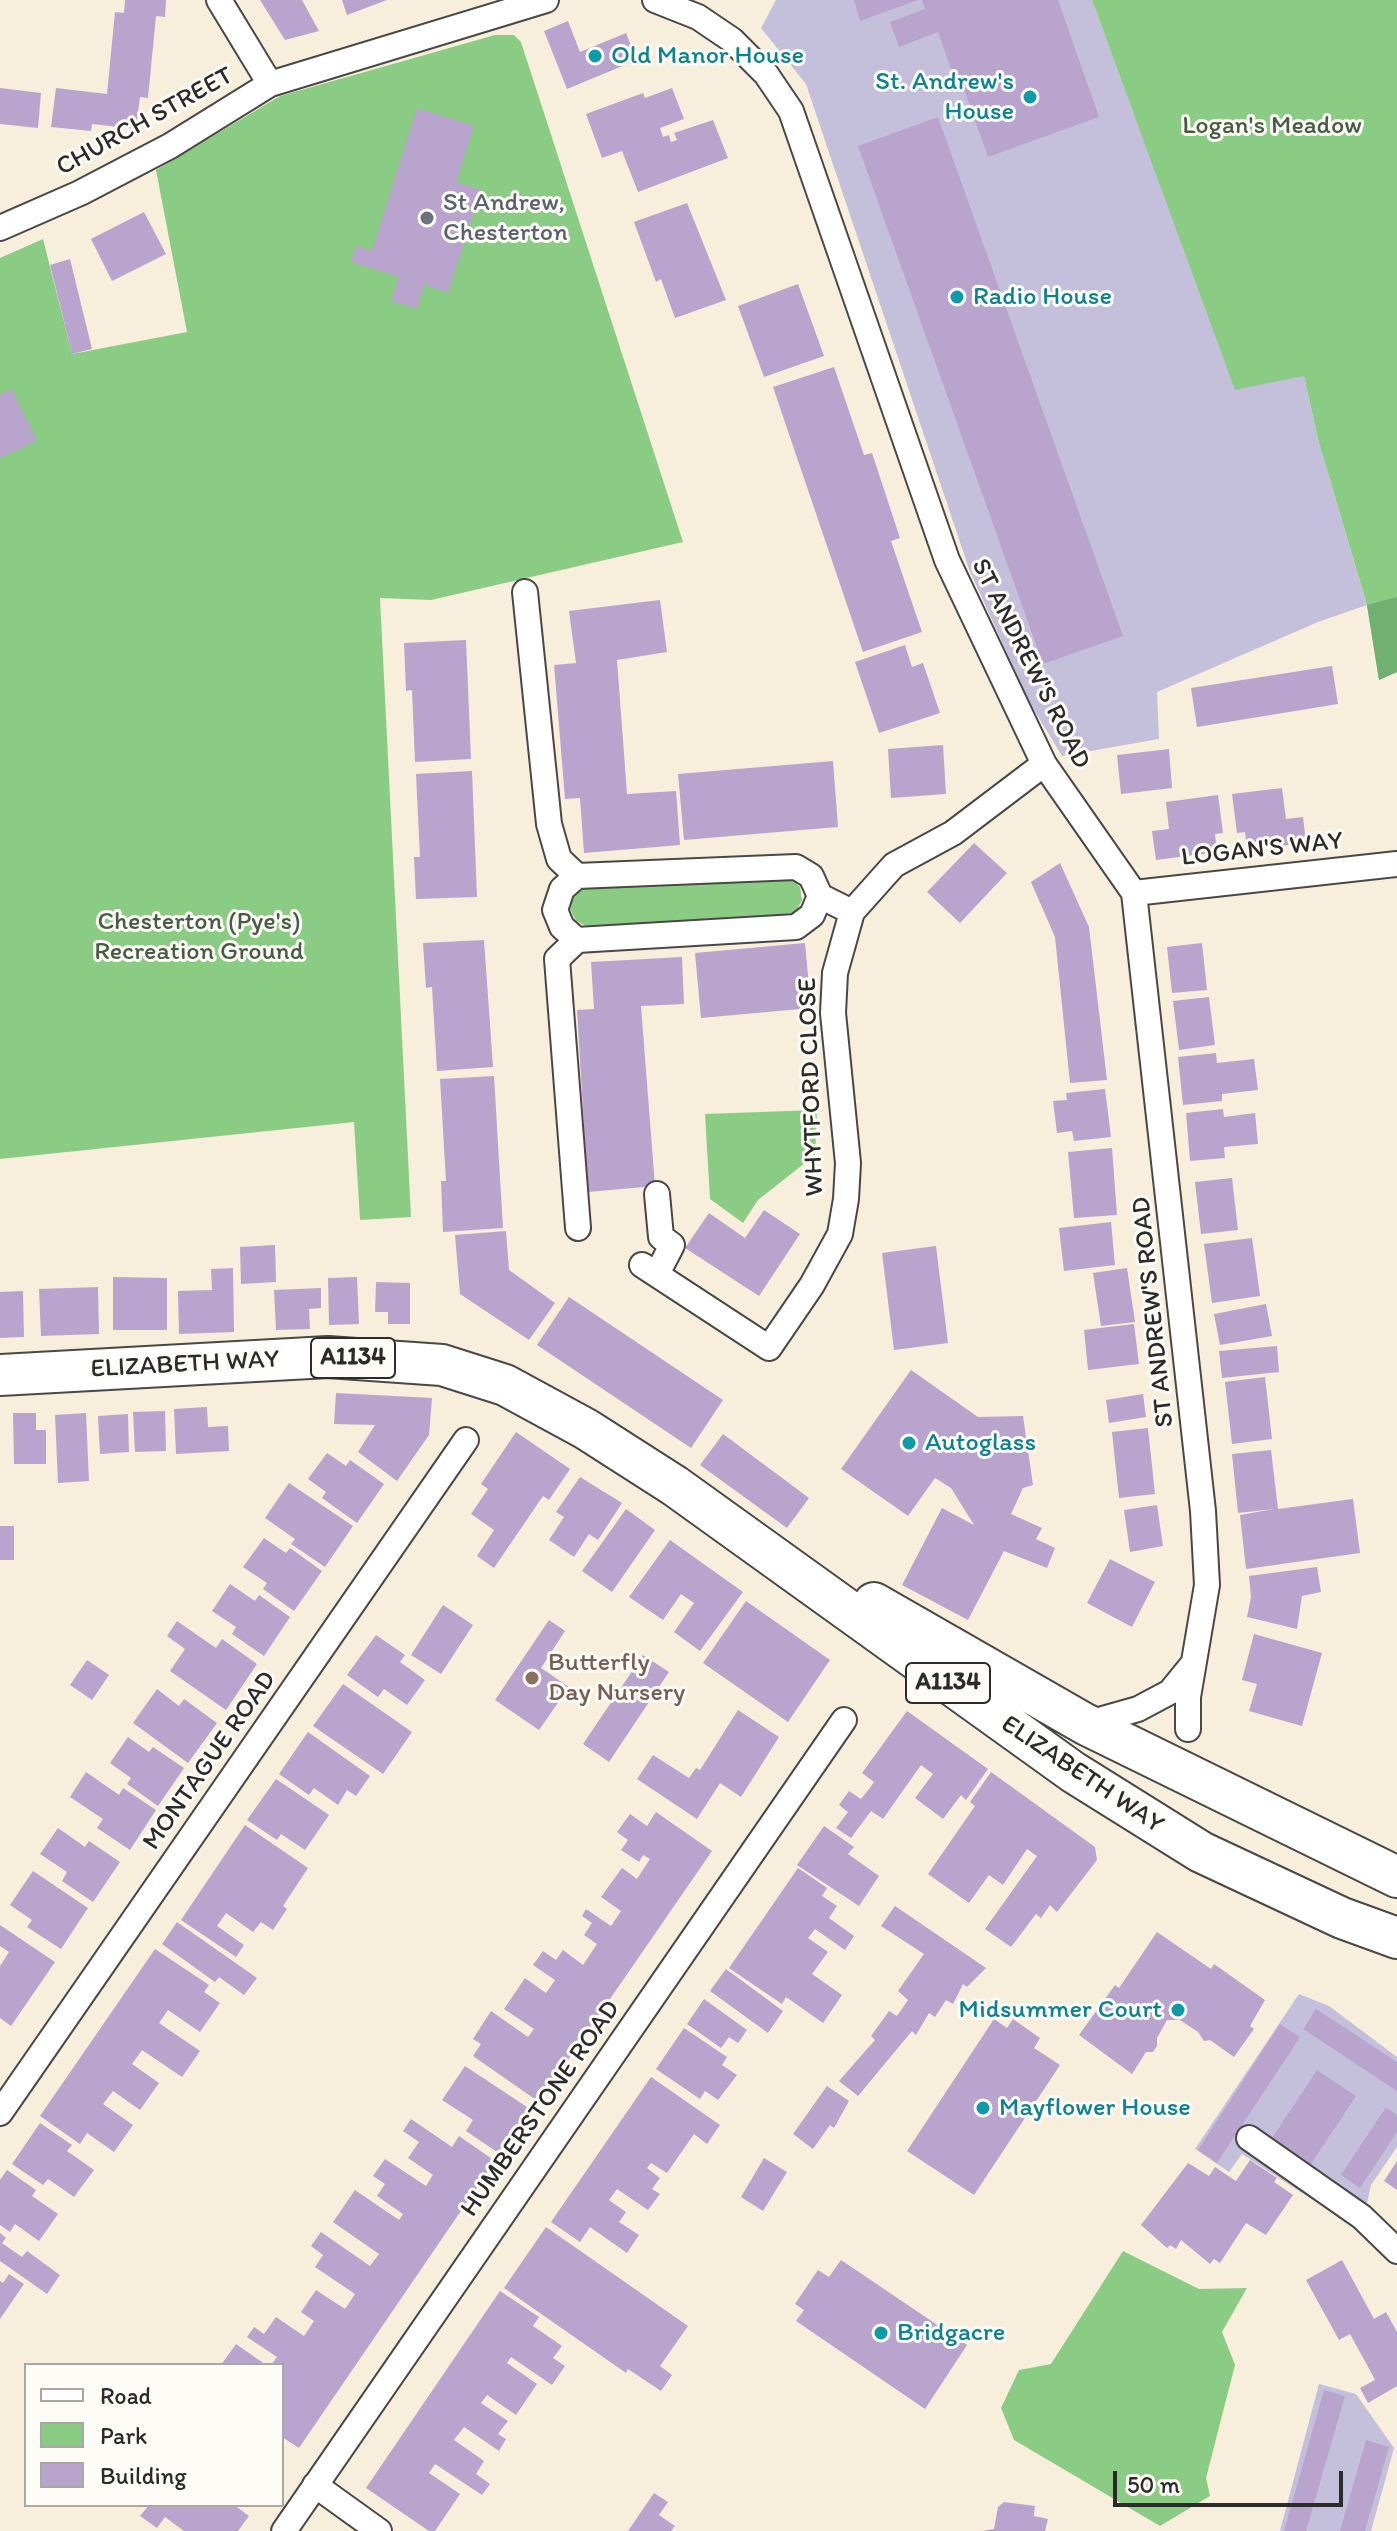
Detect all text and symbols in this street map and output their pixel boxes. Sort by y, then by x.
place label: Old Manor House [611,40,804,72]
marker: Old Manor House [586,47,604,65]
street label: CHURCH STREET [51,61,239,183]
place label: St. Andrew's House [875,66,1014,128]
marker: St. Andrew's House [1021,88,1039,106]
park label: Logan's Meadow [1182,110,1362,142]
place label: St Andrew, Chesterton [443,187,568,248]
marker: St Andrew, Chesterton [418,209,436,227]
place label: Radio House [973,281,1112,313]
marker: Radio House [948,288,966,306]
street label: ST ANDREW'S ROAD [964,554,1096,774]
street label: LOGAN'S WAY [1180,826,1344,874]
park label: Chesterton (Pye's) Recreation Ground [94,906,304,968]
street label: WHYTFORD CLOSE [793,977,831,1197]
street label: ST ANDREW'S ROAD [1126,1195,1182,1429]
road number: A1134 [311,1338,395,1378]
street label: ELIZABETH WAY [90,1344,280,1386]
place label: Autoglass [925,1427,1036,1459]
marker: Autoglass [900,1434,918,1452]
place label: Butterfly Day Nursery [548,1647,685,1708]
road number: A1134 [906,1663,990,1703]
street label: MONTAGUE ROAD [137,1666,283,1856]
marker: Butterfly Day Nursery [523,1669,541,1687]
street label: ELIZABETH WAY [995,1709,1169,1841]
place label: Midsummer Court [959,1994,1162,2026]
street label: HUMBERSTONE ROAD [455,1995,627,2223]
marker: Midsummer Court [1169,2001,1187,2019]
place label: Mayflower House [999,2092,1191,2124]
marker: Mayflower House [974,2099,992,2117]
place label: Bridgacre [897,2317,1005,2349]
marker: Bridgacre [872,2324,890,2342]
legend [24,2363,284,2507]
text: Road [100,2381,152,2410]
text: Park [100,2421,147,2450]
scale bar [1117,2455,1347,2505]
text: Building [100,2461,187,2490]
text: 50 m [1127,2470,1180,2499]

